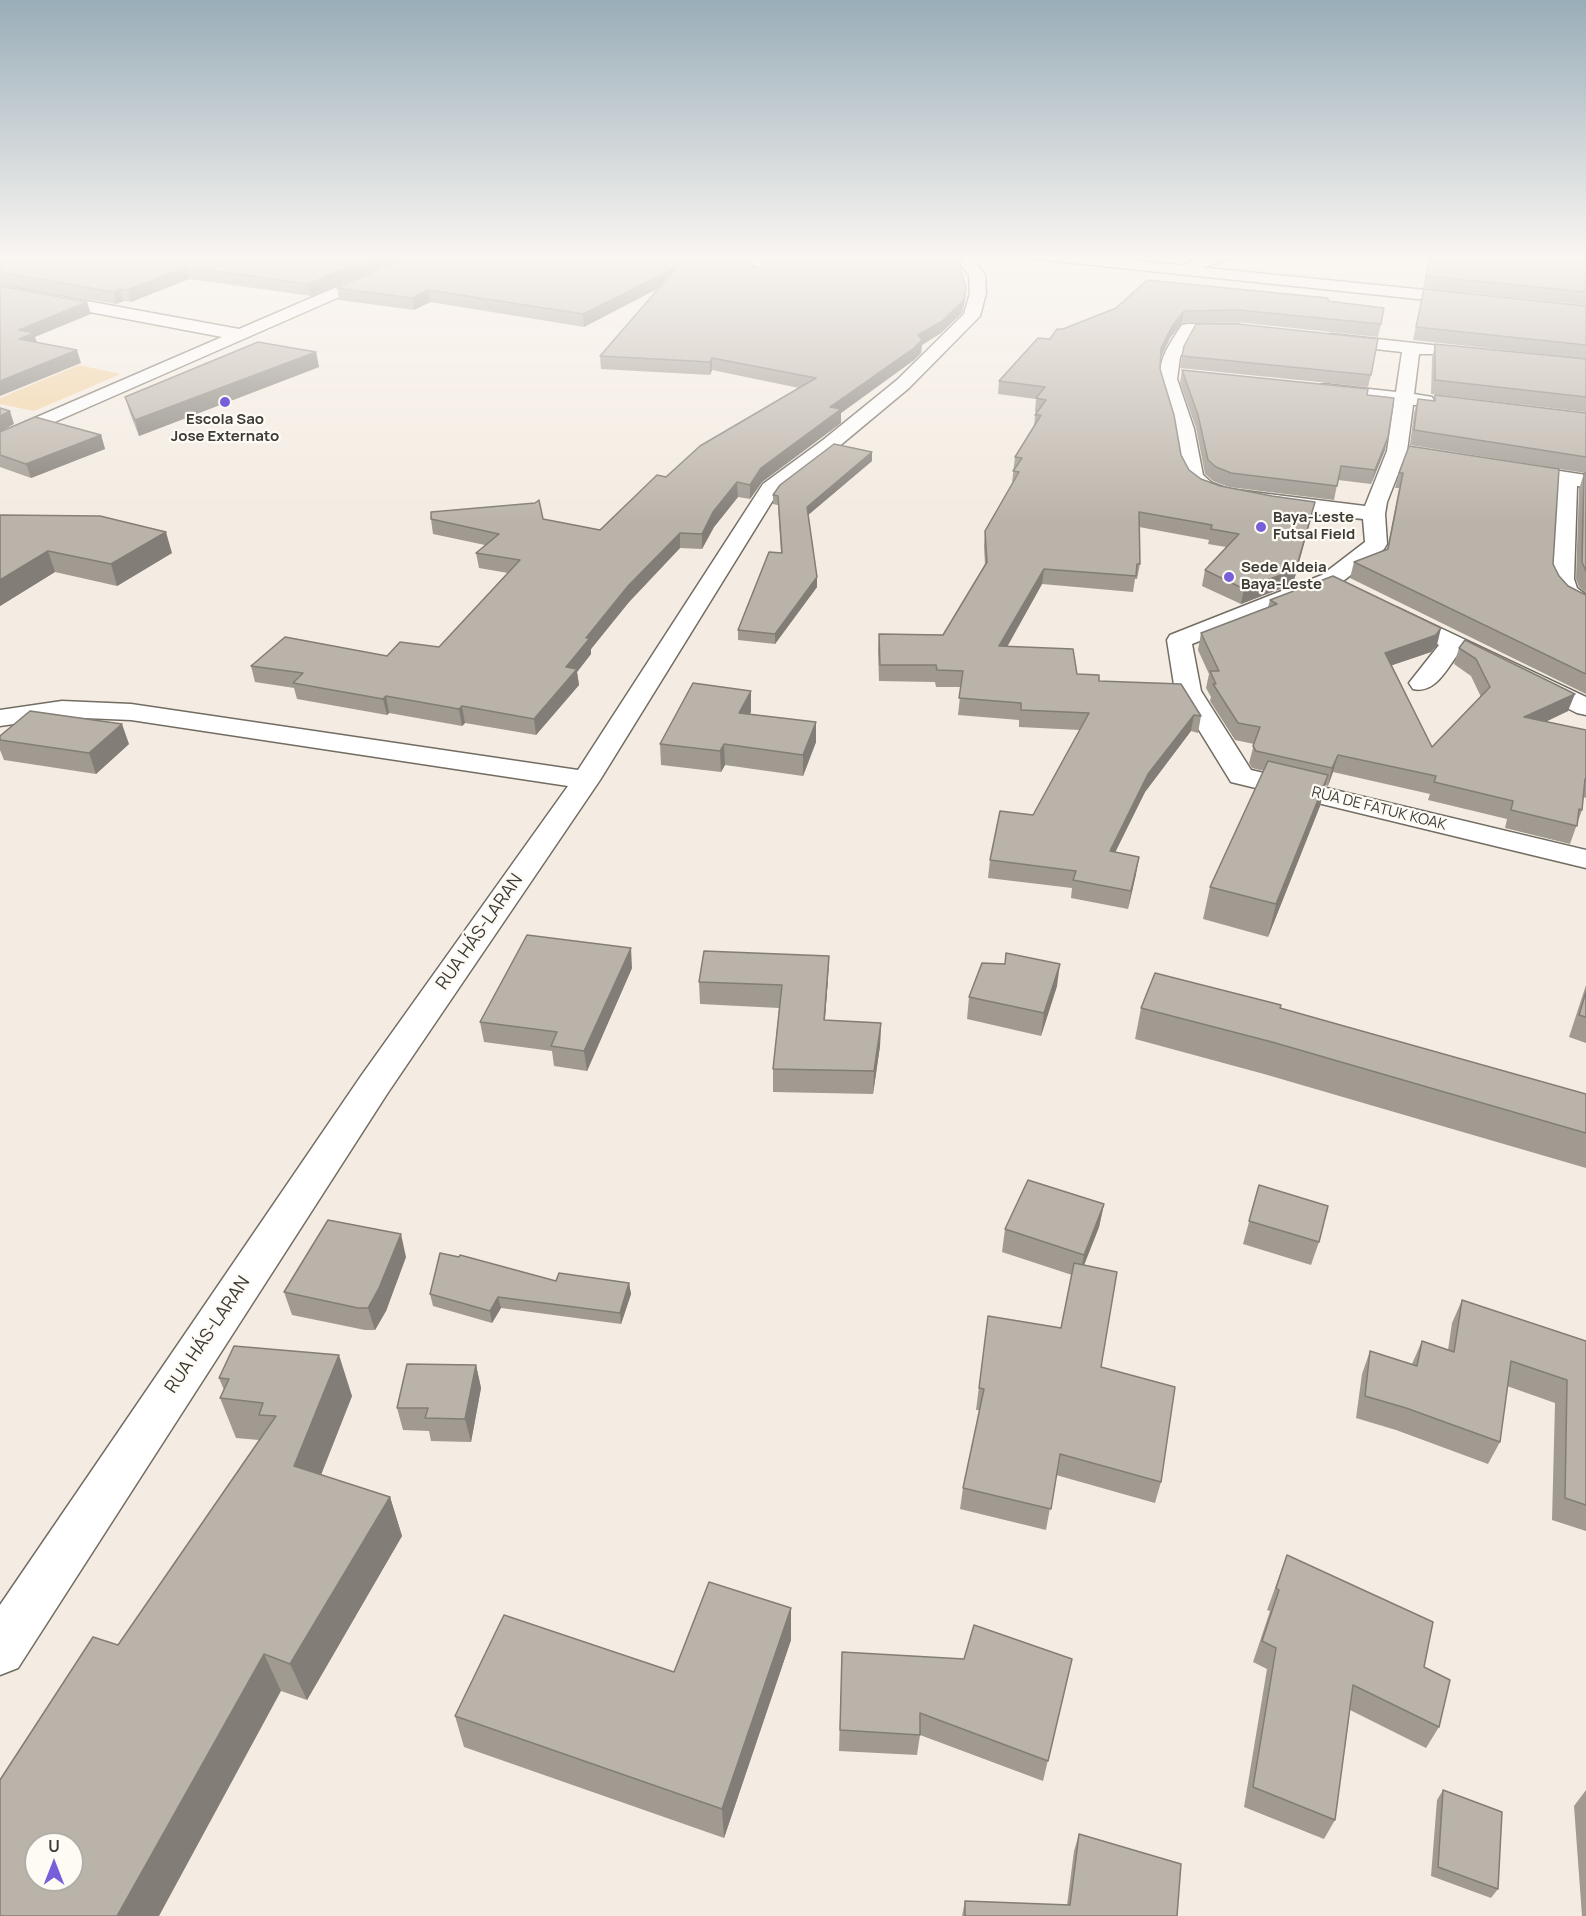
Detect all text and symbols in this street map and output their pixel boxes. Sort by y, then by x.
marker: Escola Sao Jose Externato [218,395,232,409]
place label: Escola Sao Jose Externato [171,411,279,446]
place label: Baya-Leste Futsal Field [1273,509,1355,544]
marker: Baya-Leste Futsal Field [1254,520,1268,534]
place label: Sede Aldeia Baya-Leste [1241,559,1327,594]
marker: Sede Aldeia Baya-Leste [1222,570,1236,584]
street label: RUA DE FATUK KOAK [1310,784,1448,834]
street label: RUA HÁS-LARAN [432,870,528,994]
street label: RUA HÁS-LARAN [161,1273,255,1397]
north arrow [24,1832,84,1892]
text: U [48,1835,60,1857]

